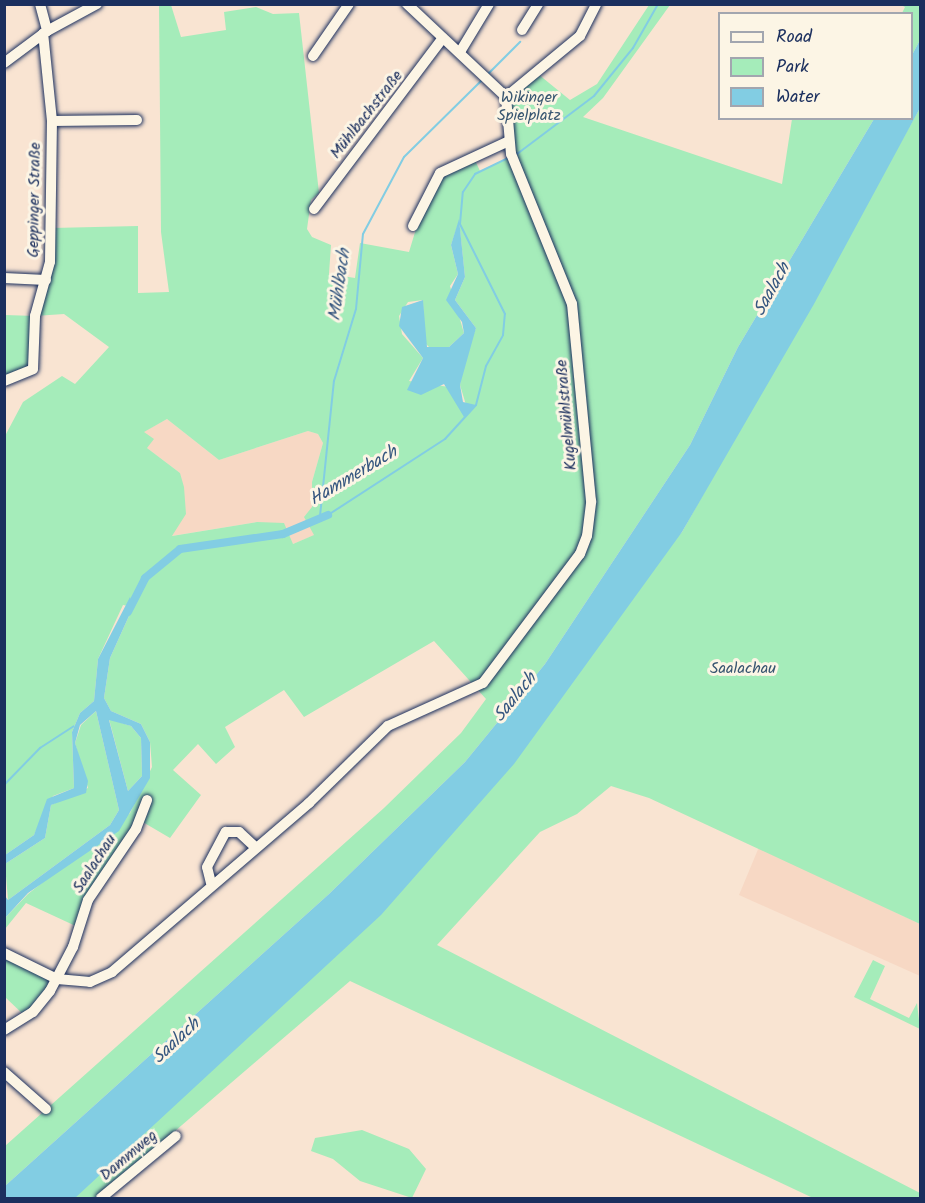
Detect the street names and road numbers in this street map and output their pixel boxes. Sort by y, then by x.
street label: Mühlbachstraße [327,67,407,163]
street label: Geppinger Straße [24,142,46,258]
street label: Kugelmühlstraße [553,359,581,471]
street label: Saalachau [69,831,121,897]
street label: Dammweg [96,1127,162,1185]

